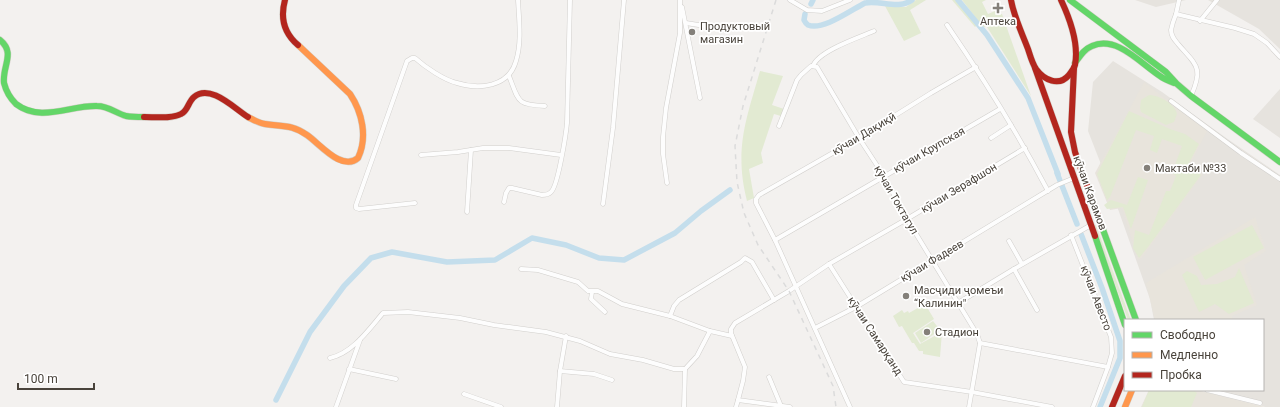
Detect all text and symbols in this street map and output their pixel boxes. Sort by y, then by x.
marker: Аптека [993,3,1003,13]
place label: Аптека [980,15,1016,28]
place label: Продуктовый магазин [700,20,770,46]
marker: Продуктовый магазин [687,27,697,37]
street label: кӯчаи Дақиқӣ [830,110,898,158]
street label: кӯчаи Крупская [891,124,967,176]
street label: кӯчаи Карамов [1071,154,1109,232]
street label: кӯчаи Зерафшон [919,160,999,216]
place label: Мактаби №33 [1155,162,1226,175]
street label: кӯчаи Токтагул [871,163,921,237]
marker: Мактаби №33 [1142,163,1152,173]
street label: кӯчаи Фадеев [898,237,966,285]
street label: кӯчаи Авесто [1078,264,1114,332]
place label: Масҷиди ҷомеъи “Калинин" [914,284,1003,310]
marker: Масҷиди ҷомеъи “Калинин" [901,291,911,301]
street label: кӯчаи Самарқанд [845,294,905,378]
legend [1124,319,1264,391]
place label: Стадион [935,326,979,339]
marker: Стадион [922,327,932,337]
text: Свободно [1160,328,1216,342]
text: Медленно [1160,348,1218,362]
scale bar [18,365,94,391]
text: Пробка [1160,368,1202,382]
text: 100 m [24,372,58,386]

